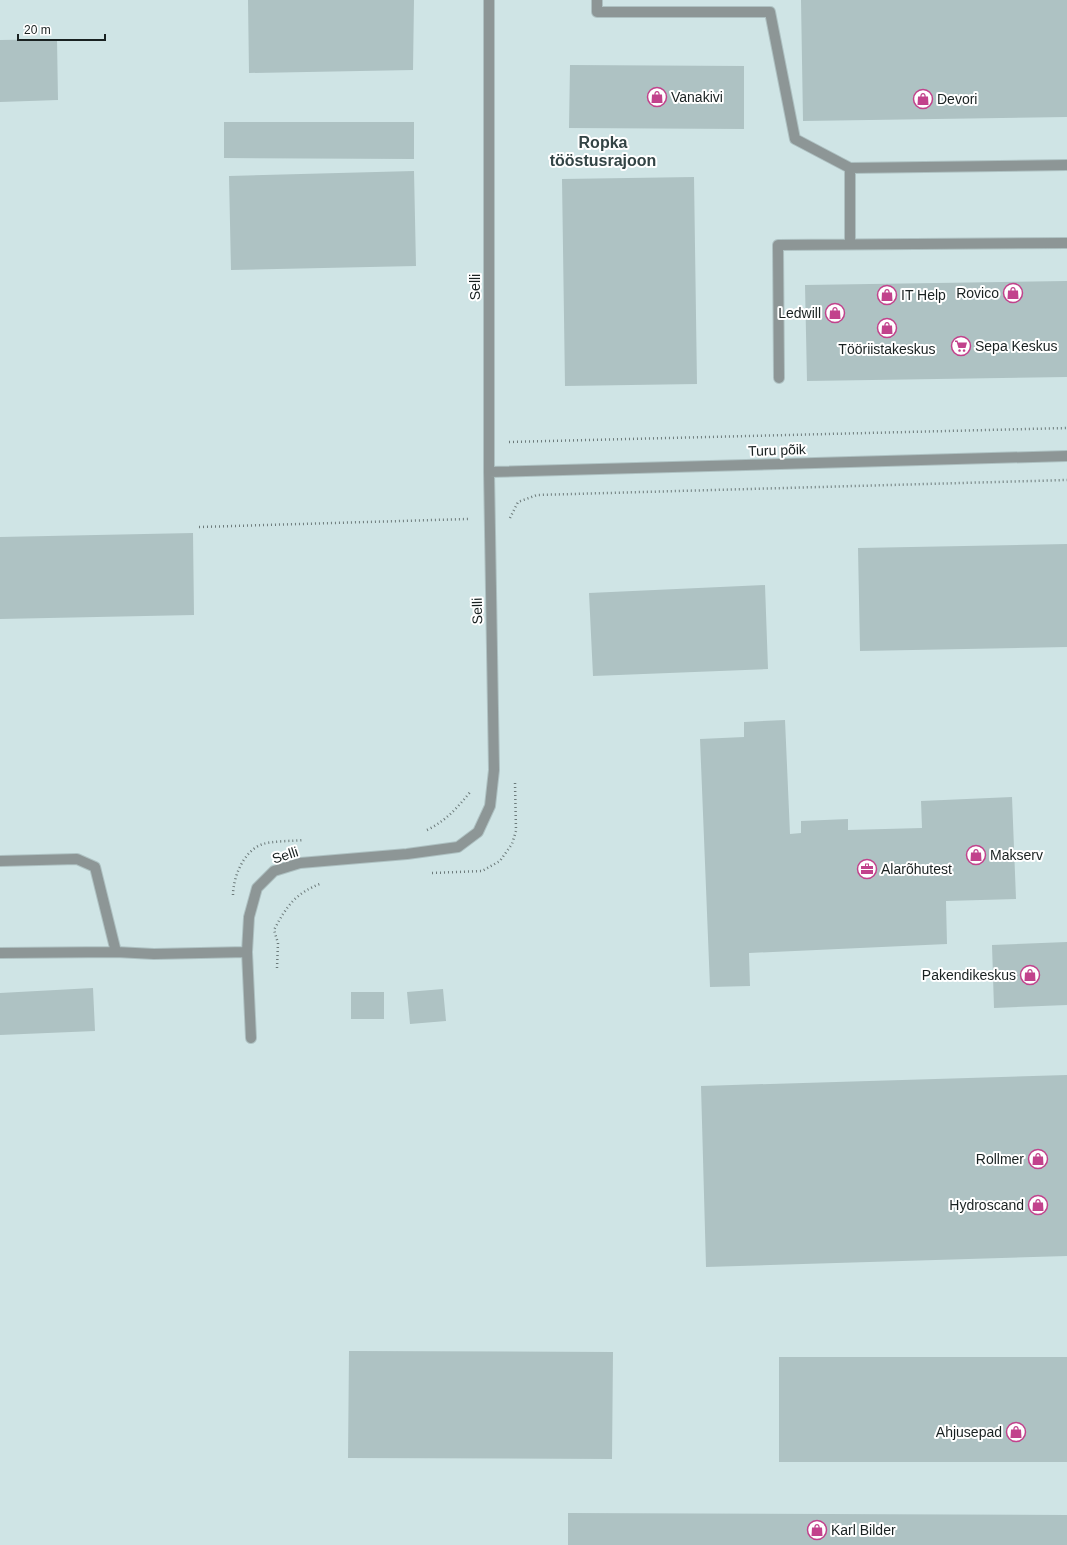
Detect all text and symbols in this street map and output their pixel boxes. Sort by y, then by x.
scale bar [18,16,105,42]
text: 20 m [24,23,51,37]
shop icon: Vanakivi [646,86,668,108]
shop icon: Devori [912,88,934,110]
place label: Vanakivi [671,89,723,105]
place label: Devori [937,91,977,107]
district label: Ropka tööstusrajoon [550,134,656,169]
street label: Selli [467,274,483,300]
shop icon: Rovico [1002,282,1024,304]
shop icon: IT Help [876,284,898,306]
place label: Rovico [956,285,999,301]
place label: IT Help [901,287,946,303]
shop icon: Ledwill [824,302,846,324]
place label: Ledwill [778,305,821,321]
shop icon: Tööriistakeskus [876,317,898,339]
supermarket icon: Sepa Keskus [950,335,972,357]
place label: Sepa Keskus [975,338,1058,354]
place label: Tööriistakeskus [838,341,936,357]
street label: Turu põik [748,441,807,459]
street label: Selli [469,598,485,624]
street label: Selli [270,843,300,867]
shop icon: Makserv [965,844,987,866]
place label: Makserv [990,847,1043,863]
office icon: Alarõhutest [856,858,878,880]
place label: Alarõhutest [881,861,952,877]
shop icon: Pakendikeskus [1019,964,1041,986]
place label: Pakendikeskus [922,967,1016,983]
shop icon: Rollmer [1027,1148,1049,1170]
place label: Rollmer [976,1151,1024,1167]
shop icon: Hydroscand [1027,1194,1049,1216]
place label: Hydroscand [949,1197,1024,1213]
shop icon: Ahjusepad [1005,1421,1027,1443]
place label: Ahjusepad [936,1424,1002,1440]
shop icon: Karl Bilder [806,1519,828,1541]
place label: Karl Bilder [831,1522,896,1538]

